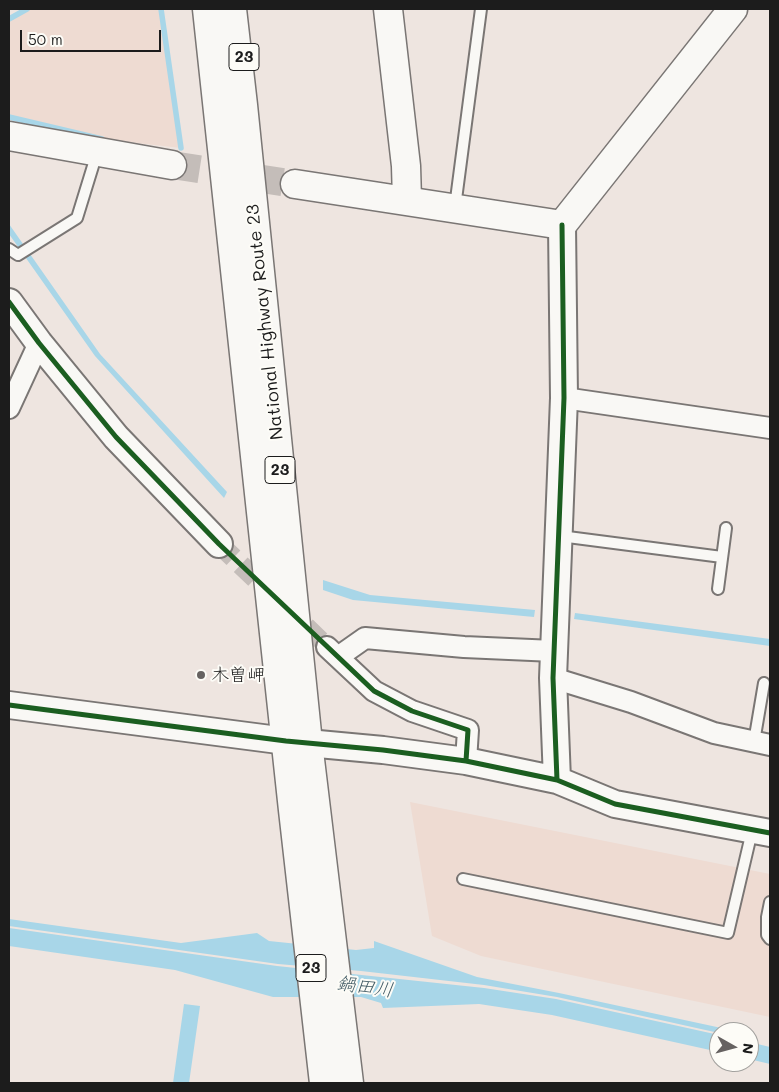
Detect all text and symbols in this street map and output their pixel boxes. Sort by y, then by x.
scale bar [22,20,164,52]
text: 50 m [28,29,63,49]
road number: 23 [229,44,259,70]
street label: National Highway Route 23 [242,203,288,441]
road number: 23 [265,456,295,484]
place label: 木曽岬 [211,664,265,686]
marker: 木曽岬 [195,669,207,681]
road number: 23 [296,954,326,981]
water label: 鍋田川 [335,972,395,1002]
north arrow [709,1022,759,1072]
text: N [738,1042,758,1055]

